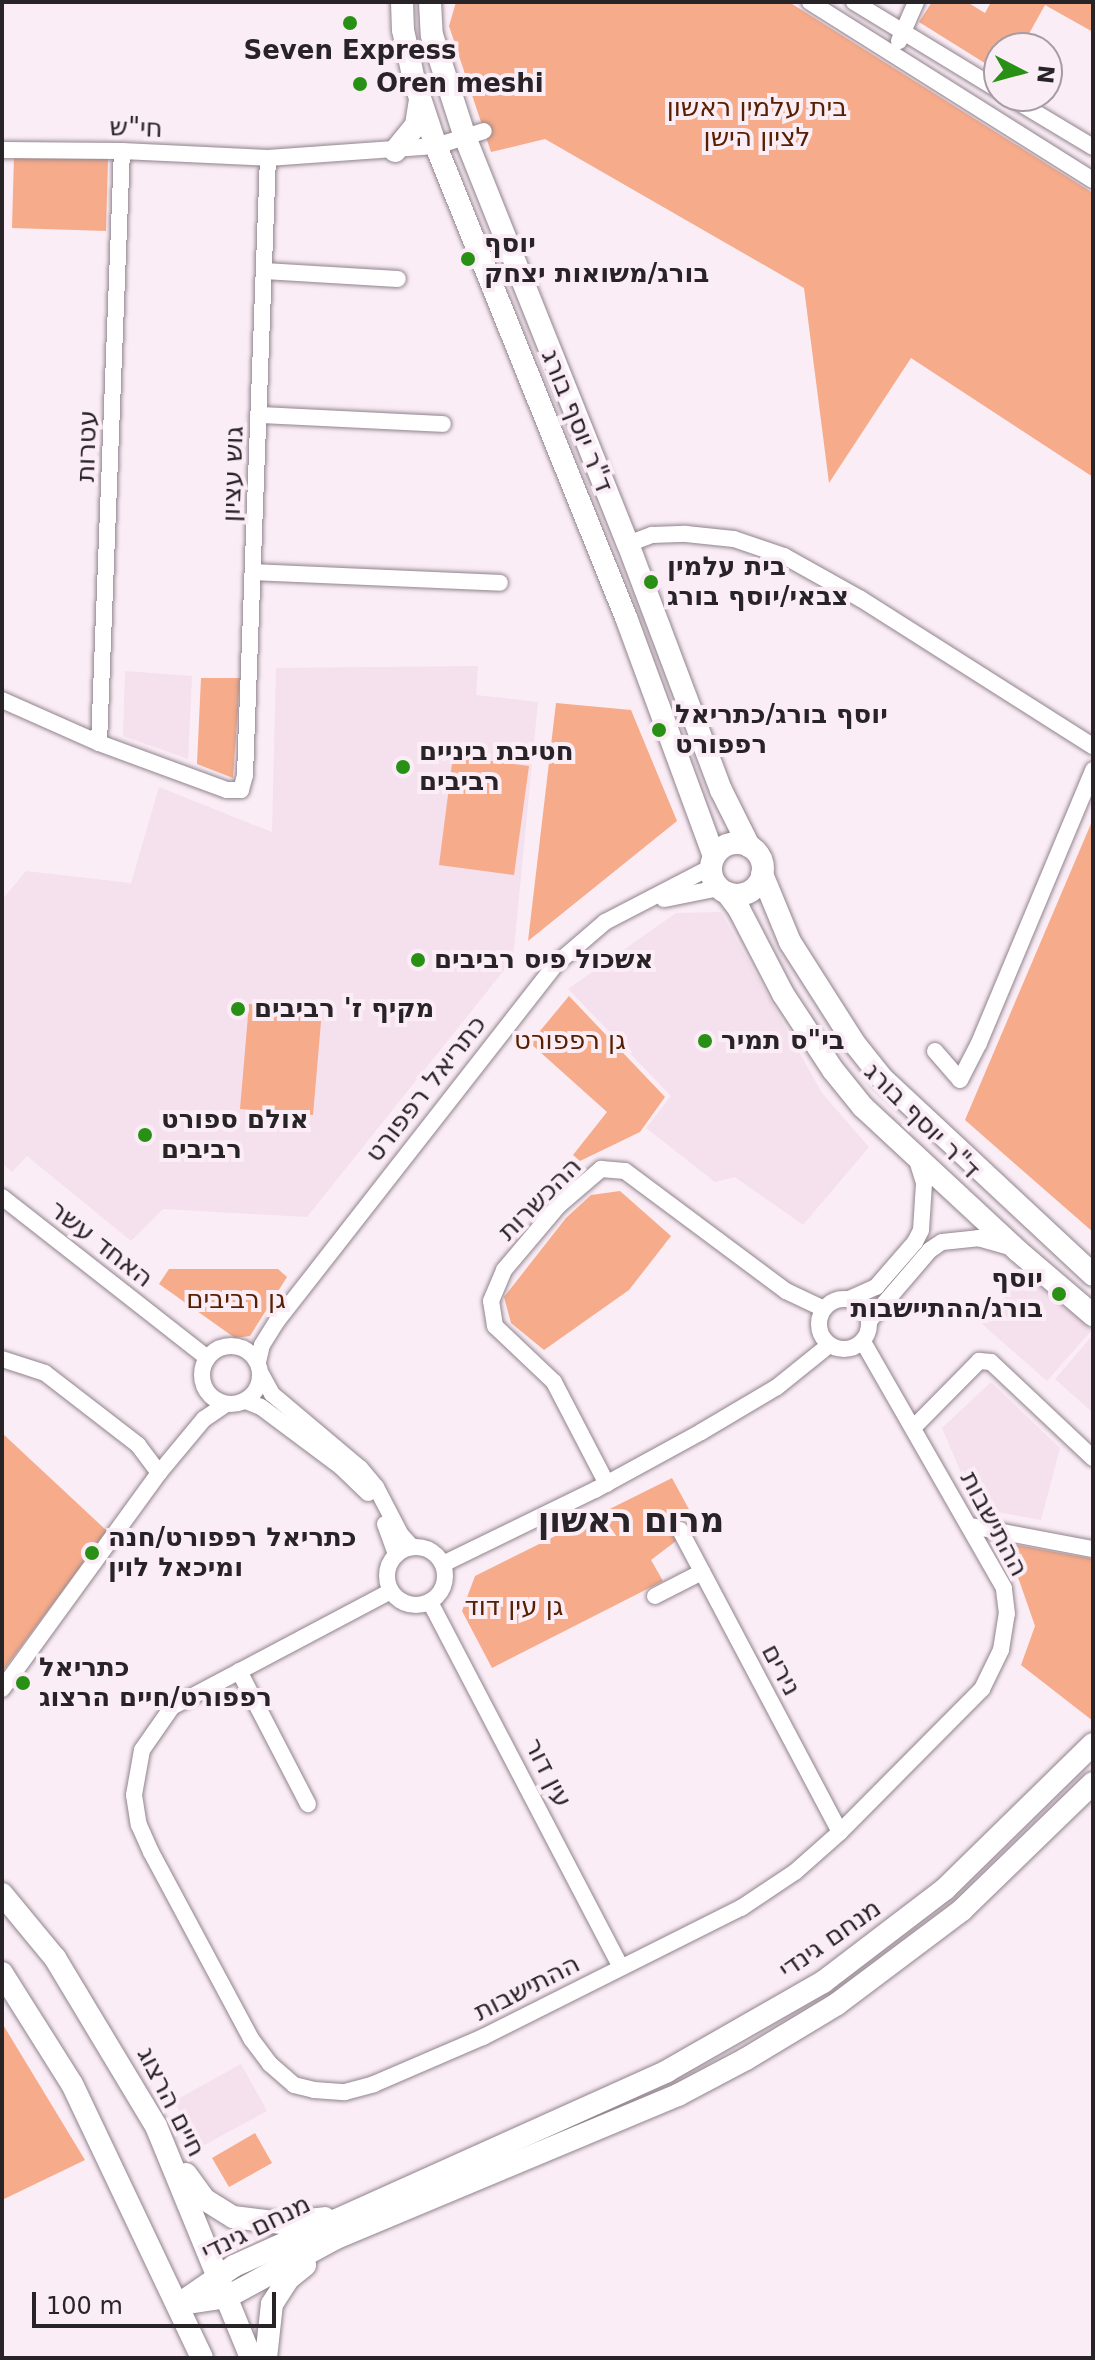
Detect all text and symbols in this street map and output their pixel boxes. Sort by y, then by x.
marker: Seven Express [341,14,359,32]
north arrow [983,32,1063,112]
place label: Seven Express [243,35,457,67]
text: N [1032,64,1059,85]
place label: Oren meshi [376,68,544,100]
marker: Oren meshi [351,75,369,93]
park label: בית עלמין ראשון לציון הישן [667,92,847,154]
street label: חי"ש [109,111,163,145]
place label: יוסף בורג/משואות יצחק [484,228,709,290]
marker: יוסף בורג/משואות יצחק [459,250,477,268]
street label: ד"ר יוסף בורג [534,345,620,497]
street label: עטרות [70,409,104,483]
street label: גוש עציון [216,425,250,523]
place label: בית עלמין צבאי/יוסף בורג [667,551,849,612]
marker: בית עלמין צבאי/יוסף בורג [642,573,660,591]
place label: יוסף בורג/כתריאל רפפורט [675,699,888,760]
marker: יוסף בורג/כתריאל רפפורט [650,721,668,739]
place label: חטיבת ביניים רביבים [419,736,574,798]
marker: חטיבת ביניים רביבים [394,758,412,776]
place label: אשכול פיס רביבים [434,944,653,976]
marker: אשכול פיס רביבים [409,951,427,969]
place label: מקיף ז' רביבים [254,993,434,1025]
marker: מקיף ז' רביבים [229,1000,247,1018]
street label: כתריאל רפפורט [359,1009,493,1169]
park label: גן רפפורט [514,1025,626,1057]
place label: בי"ס תמיר [721,1025,845,1057]
marker: בי"ס תמיר [696,1032,714,1050]
street label: ד"ר יוסף בורג [857,1056,987,1186]
place label: אולם ספורט רביבים [161,1104,309,1166]
marker: אולם ספורט רביבים [136,1126,154,1144]
street label: ההכשרות [492,1151,588,1247]
street label: האחד עשר [43,1194,159,1294]
place label: יוסף בורג/ההתיישבות [850,1263,1043,1324]
park label: גן רביבים [186,1284,286,1316]
marker: יוסף בורג/ההתיישבות [1050,1285,1068,1303]
street label: ההתישבות [953,1466,1035,1582]
district label: מרום ראשון [538,1501,724,1541]
place label: כתריאל רפפורט/חנה ומיכאל לוין [108,1522,357,1584]
marker: כתריאל רפפורט/חנה ומיכאל לוין [83,1544,101,1562]
park label: גן עין דוד [465,1591,563,1623]
street label: נירים [755,1639,807,1701]
place label: כתריאל רפפורט/חיים הרצוג [39,1652,272,1714]
marker: כתריאל רפפורט/חיים הרצוג [14,1674,32,1692]
street label: עין דור [517,1733,579,1813]
street label: מנחם גינדי [773,1893,887,1985]
street label: ההתישבות [469,1948,585,2028]
street label: חיים הרצוג [130,2042,212,2162]
street label: מנחם גינדי [196,2188,316,2268]
scale bar [36,2276,280,2326]
text: 100 m [46,2292,123,2320]

